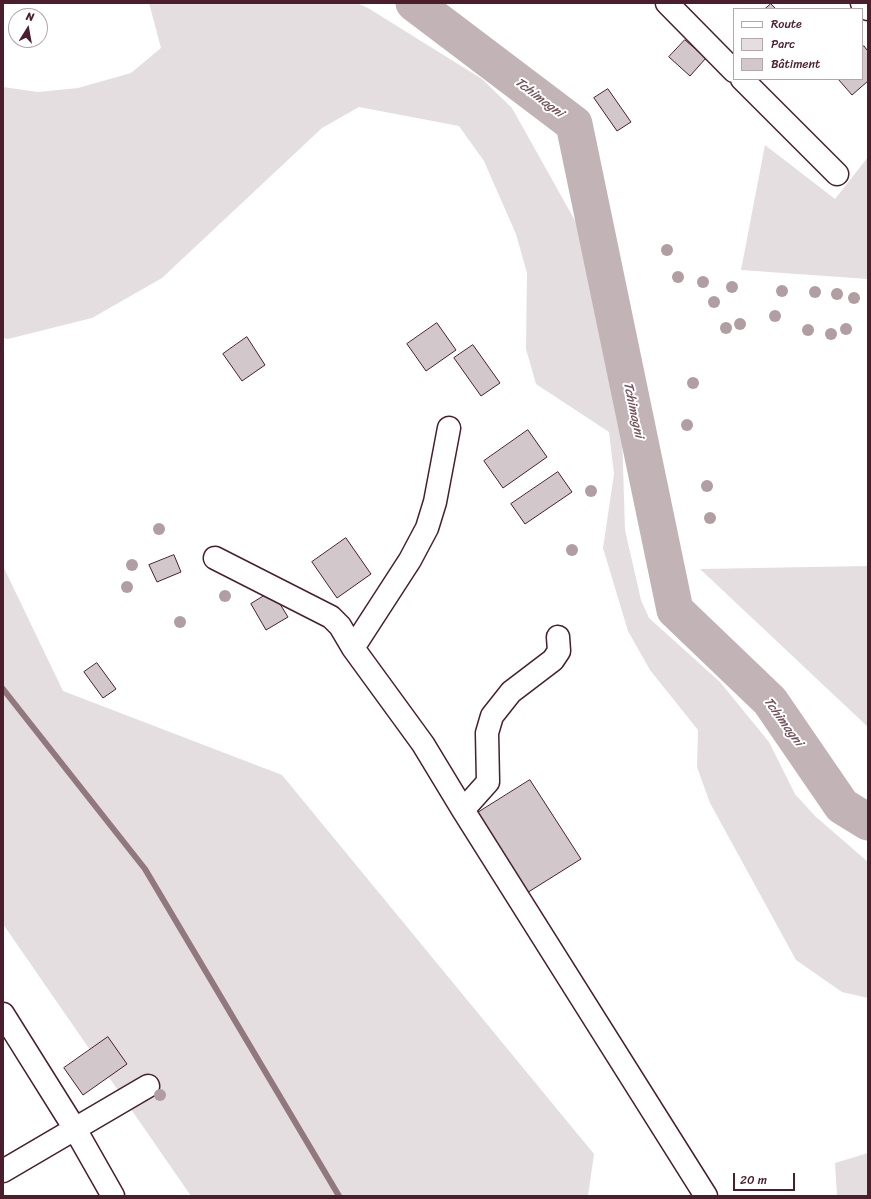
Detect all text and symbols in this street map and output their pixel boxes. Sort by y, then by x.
text: N [25,7,36,27]
north arrow [8,8,48,48]
legend [733,8,863,80]
text: Route [771,13,802,35]
text: Parc [771,33,795,55]
text: Bâtiment [771,53,820,75]
water label: Tchimagni [512,75,566,121]
water label: Tchimagni [619,381,647,439]
water label: Tchimagni [760,695,806,749]
scale bar [735,1165,797,1191]
text: 20 m [740,1169,767,1191]

